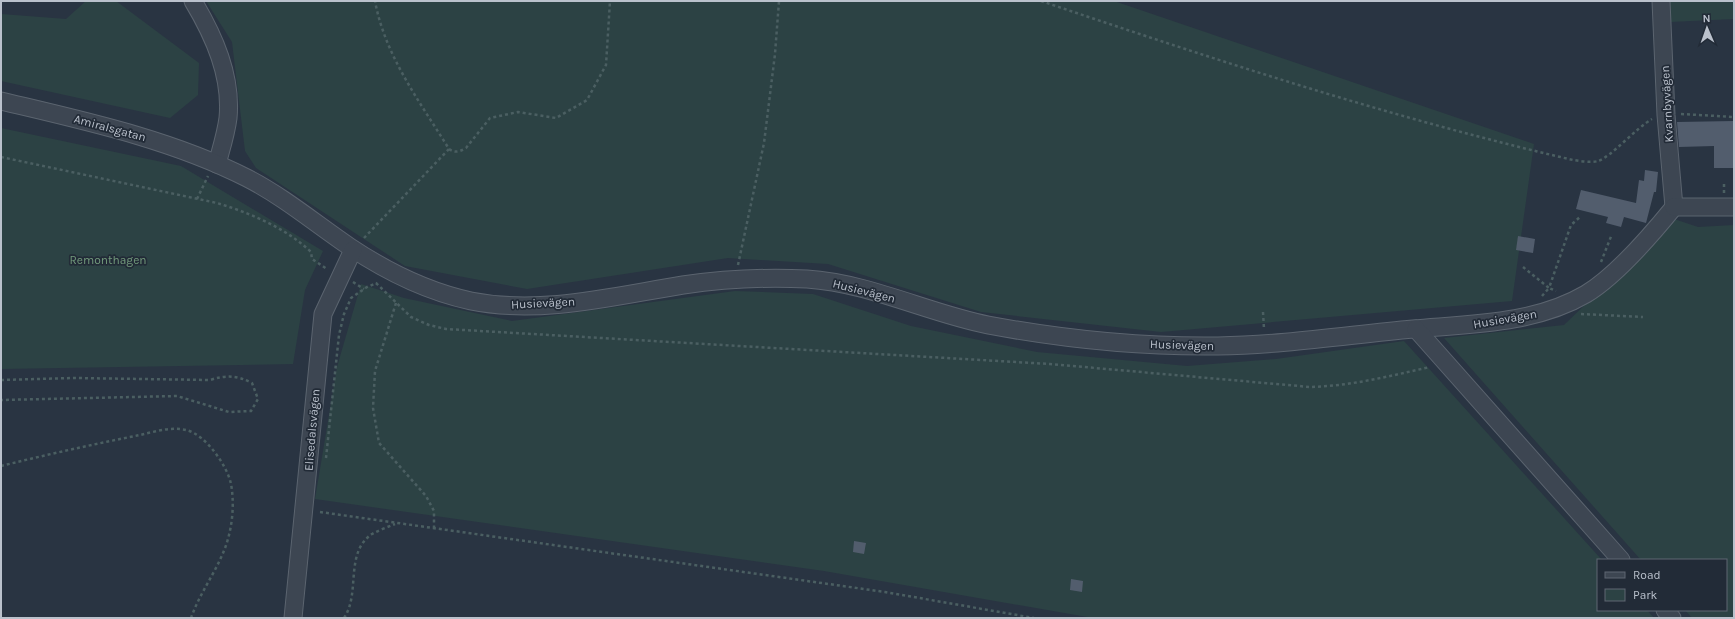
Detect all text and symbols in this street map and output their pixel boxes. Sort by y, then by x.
north arrow [1687,8,1727,48]
text: N [1702,12,1711,25]
street label: Kvarnbyvägen [1658,65,1676,143]
street label: Amiralsgatan [72,112,148,144]
park label: Remonthagen [69,253,147,267]
street label: Husievägen [831,276,897,306]
street label: Husievägen [511,294,575,312]
street label: Husievägen [1472,307,1538,331]
street label: Husievägen [1150,337,1214,353]
street label: Elisedalsvägen [301,388,323,472]
legend [1597,559,1727,611]
text: Road [1633,568,1661,582]
text: Park [1633,588,1658,602]

